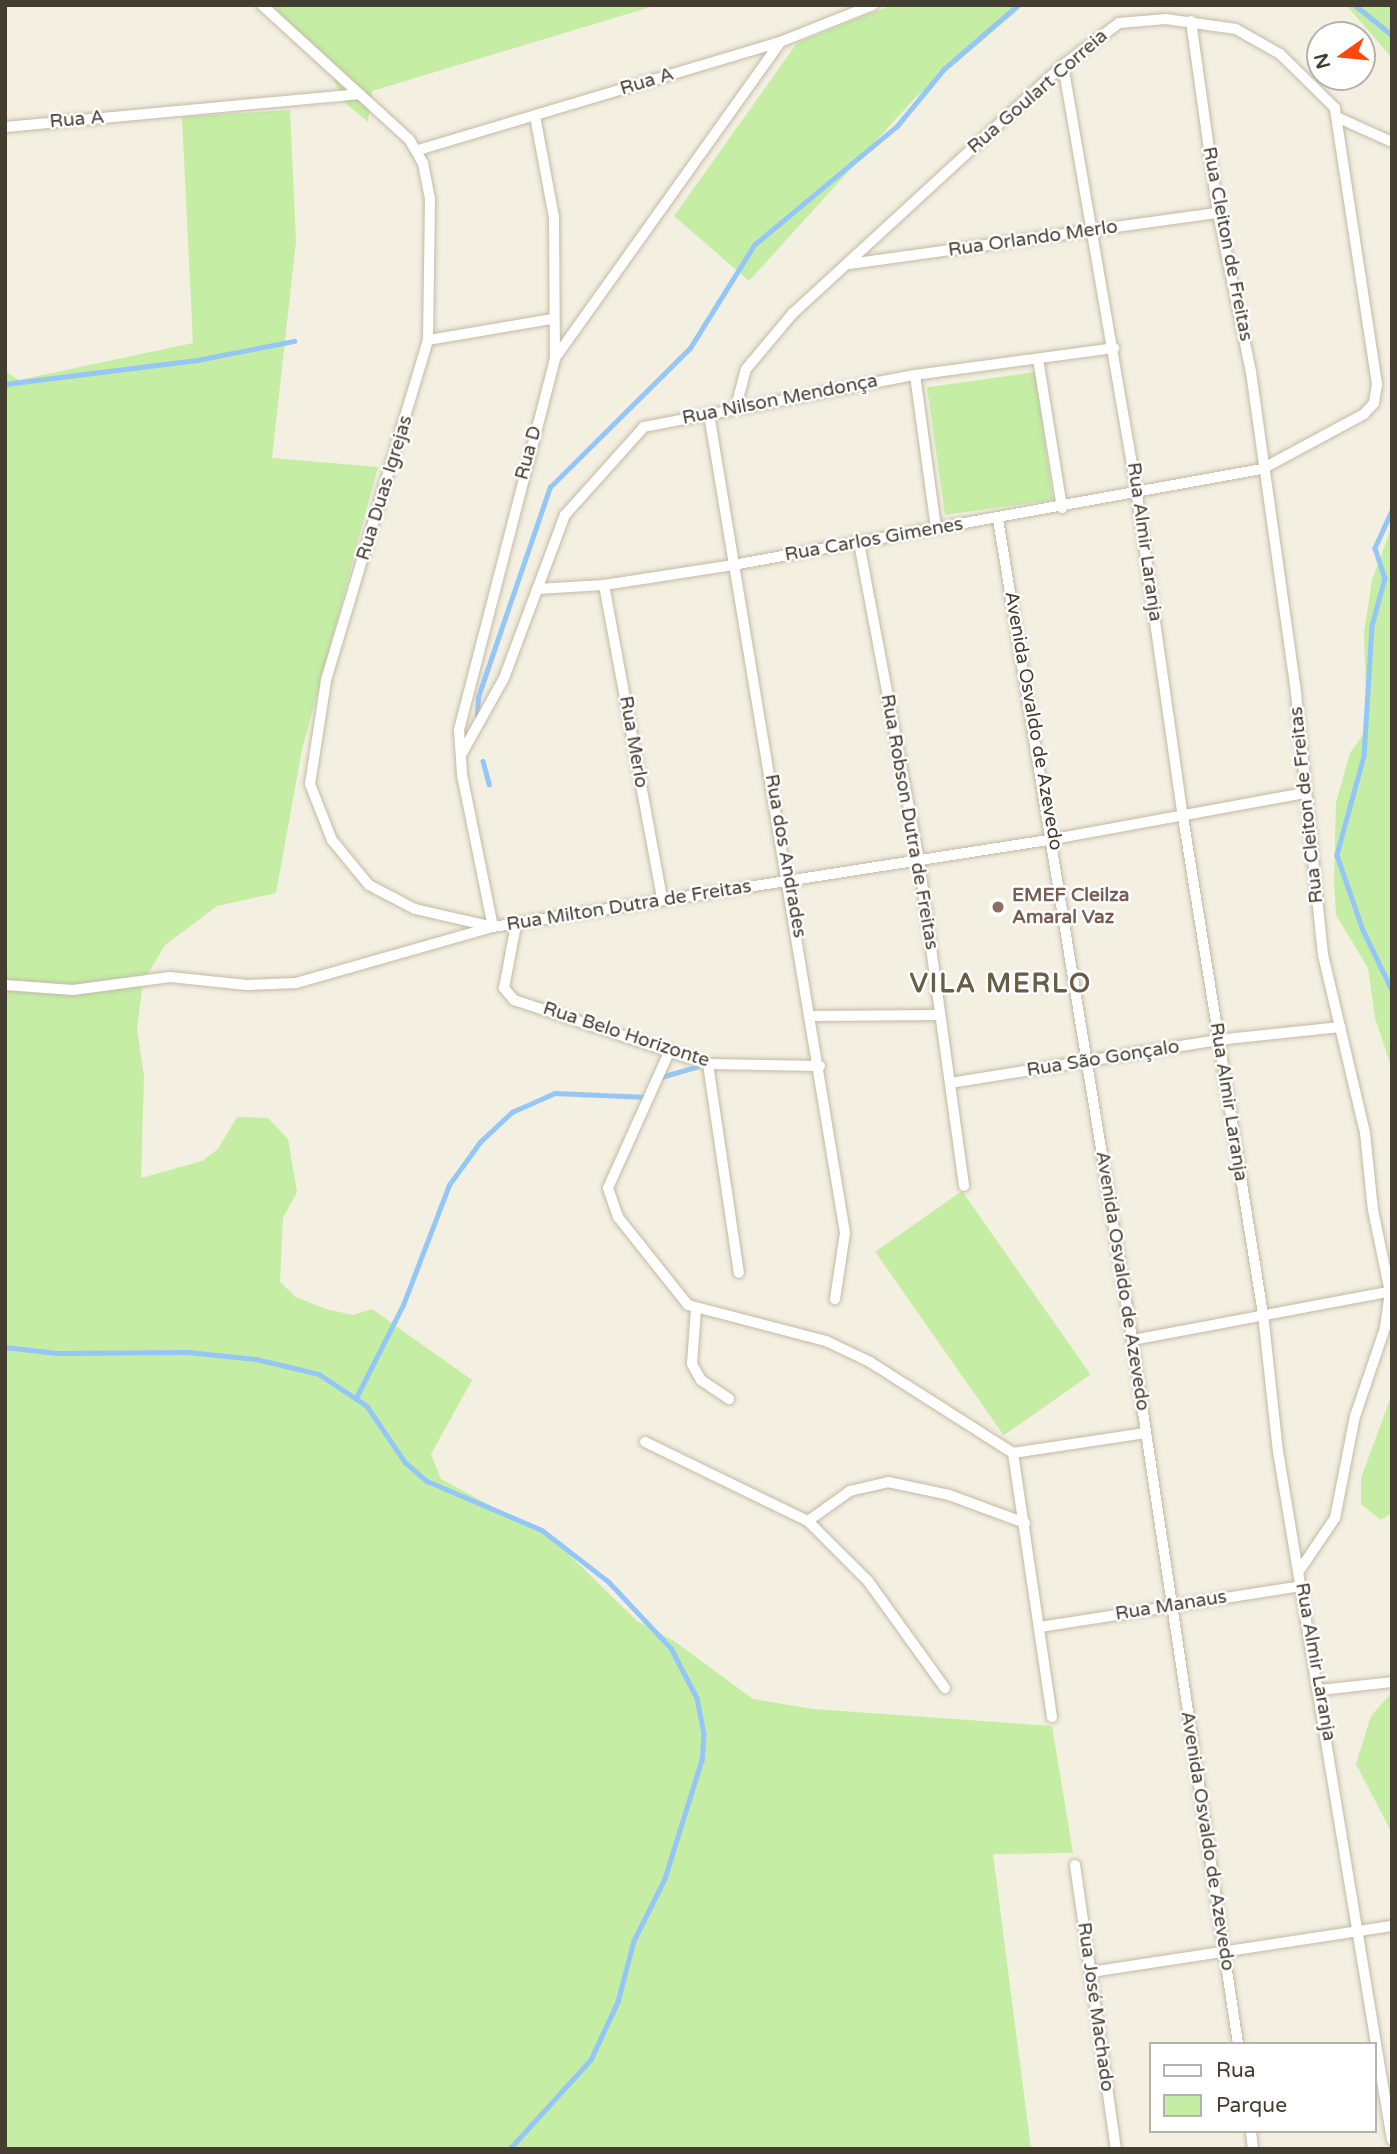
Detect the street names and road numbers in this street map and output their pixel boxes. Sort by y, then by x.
street label: Rua Goulart Correia [963,25,1113,159]
street label: Rua A [617,63,677,101]
street label: Rua A [49,106,105,134]
street label: Rua Cleiton de Freitas [1197,145,1257,343]
street label: Rua Orlando Merlo [947,216,1119,262]
street label: Rua Nilson Mendonça [680,370,880,430]
street label: Rua Duas Igrejas [352,413,418,563]
street label: Rua D [511,423,547,483]
street label: Rua Almir Laranja [1122,461,1166,623]
street label: Rua Carlos Gimenes [783,513,965,567]
street label: Avenida Osvaldo de Azevedo [999,590,1067,852]
street label: Rua Robson Dutra de Freitas [875,692,943,952]
street label: Rua Merlo [614,694,652,790]
street label: Rua Cleiton de Freitas [1285,706,1329,904]
street label: Rua dos Andrades [759,772,811,940]
street label: Rua Milton Dutra de Freitas [505,875,753,937]
street label: Rua Belo Horizonte [540,997,712,1073]
street label: Rua Almir Laranja [1204,1021,1252,1183]
street label: Rua São Gonçalo [1025,1036,1181,1082]
street label: Avenida Osvaldo de Azevedo [1090,1150,1154,1412]
street label: Rua Almir Laranja [1290,1581,1340,1743]
street label: Rua Manaus [1114,1586,1228,1626]
street label: Avenida Osvaldo de Azevedo [1175,1710,1239,1972]
street label: Rua José Machado [1072,1921,1118,2093]

